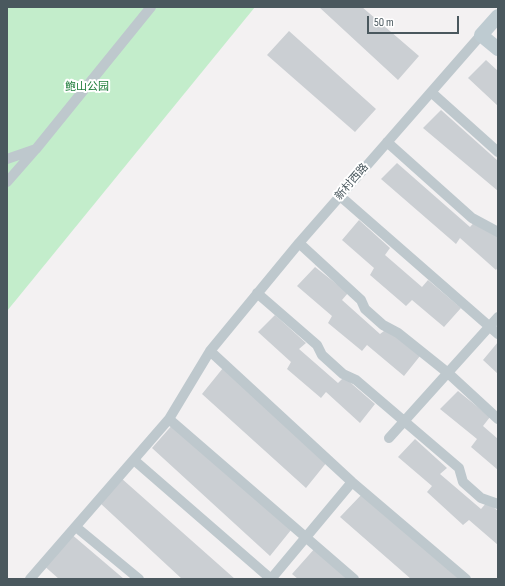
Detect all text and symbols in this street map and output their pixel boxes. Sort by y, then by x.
scale bar [369,8,461,34]
text: 50 m [374,15,394,30]
park label: 鲍山公园 [65,80,109,94]
street label: 新村西路 [333,161,371,203]

